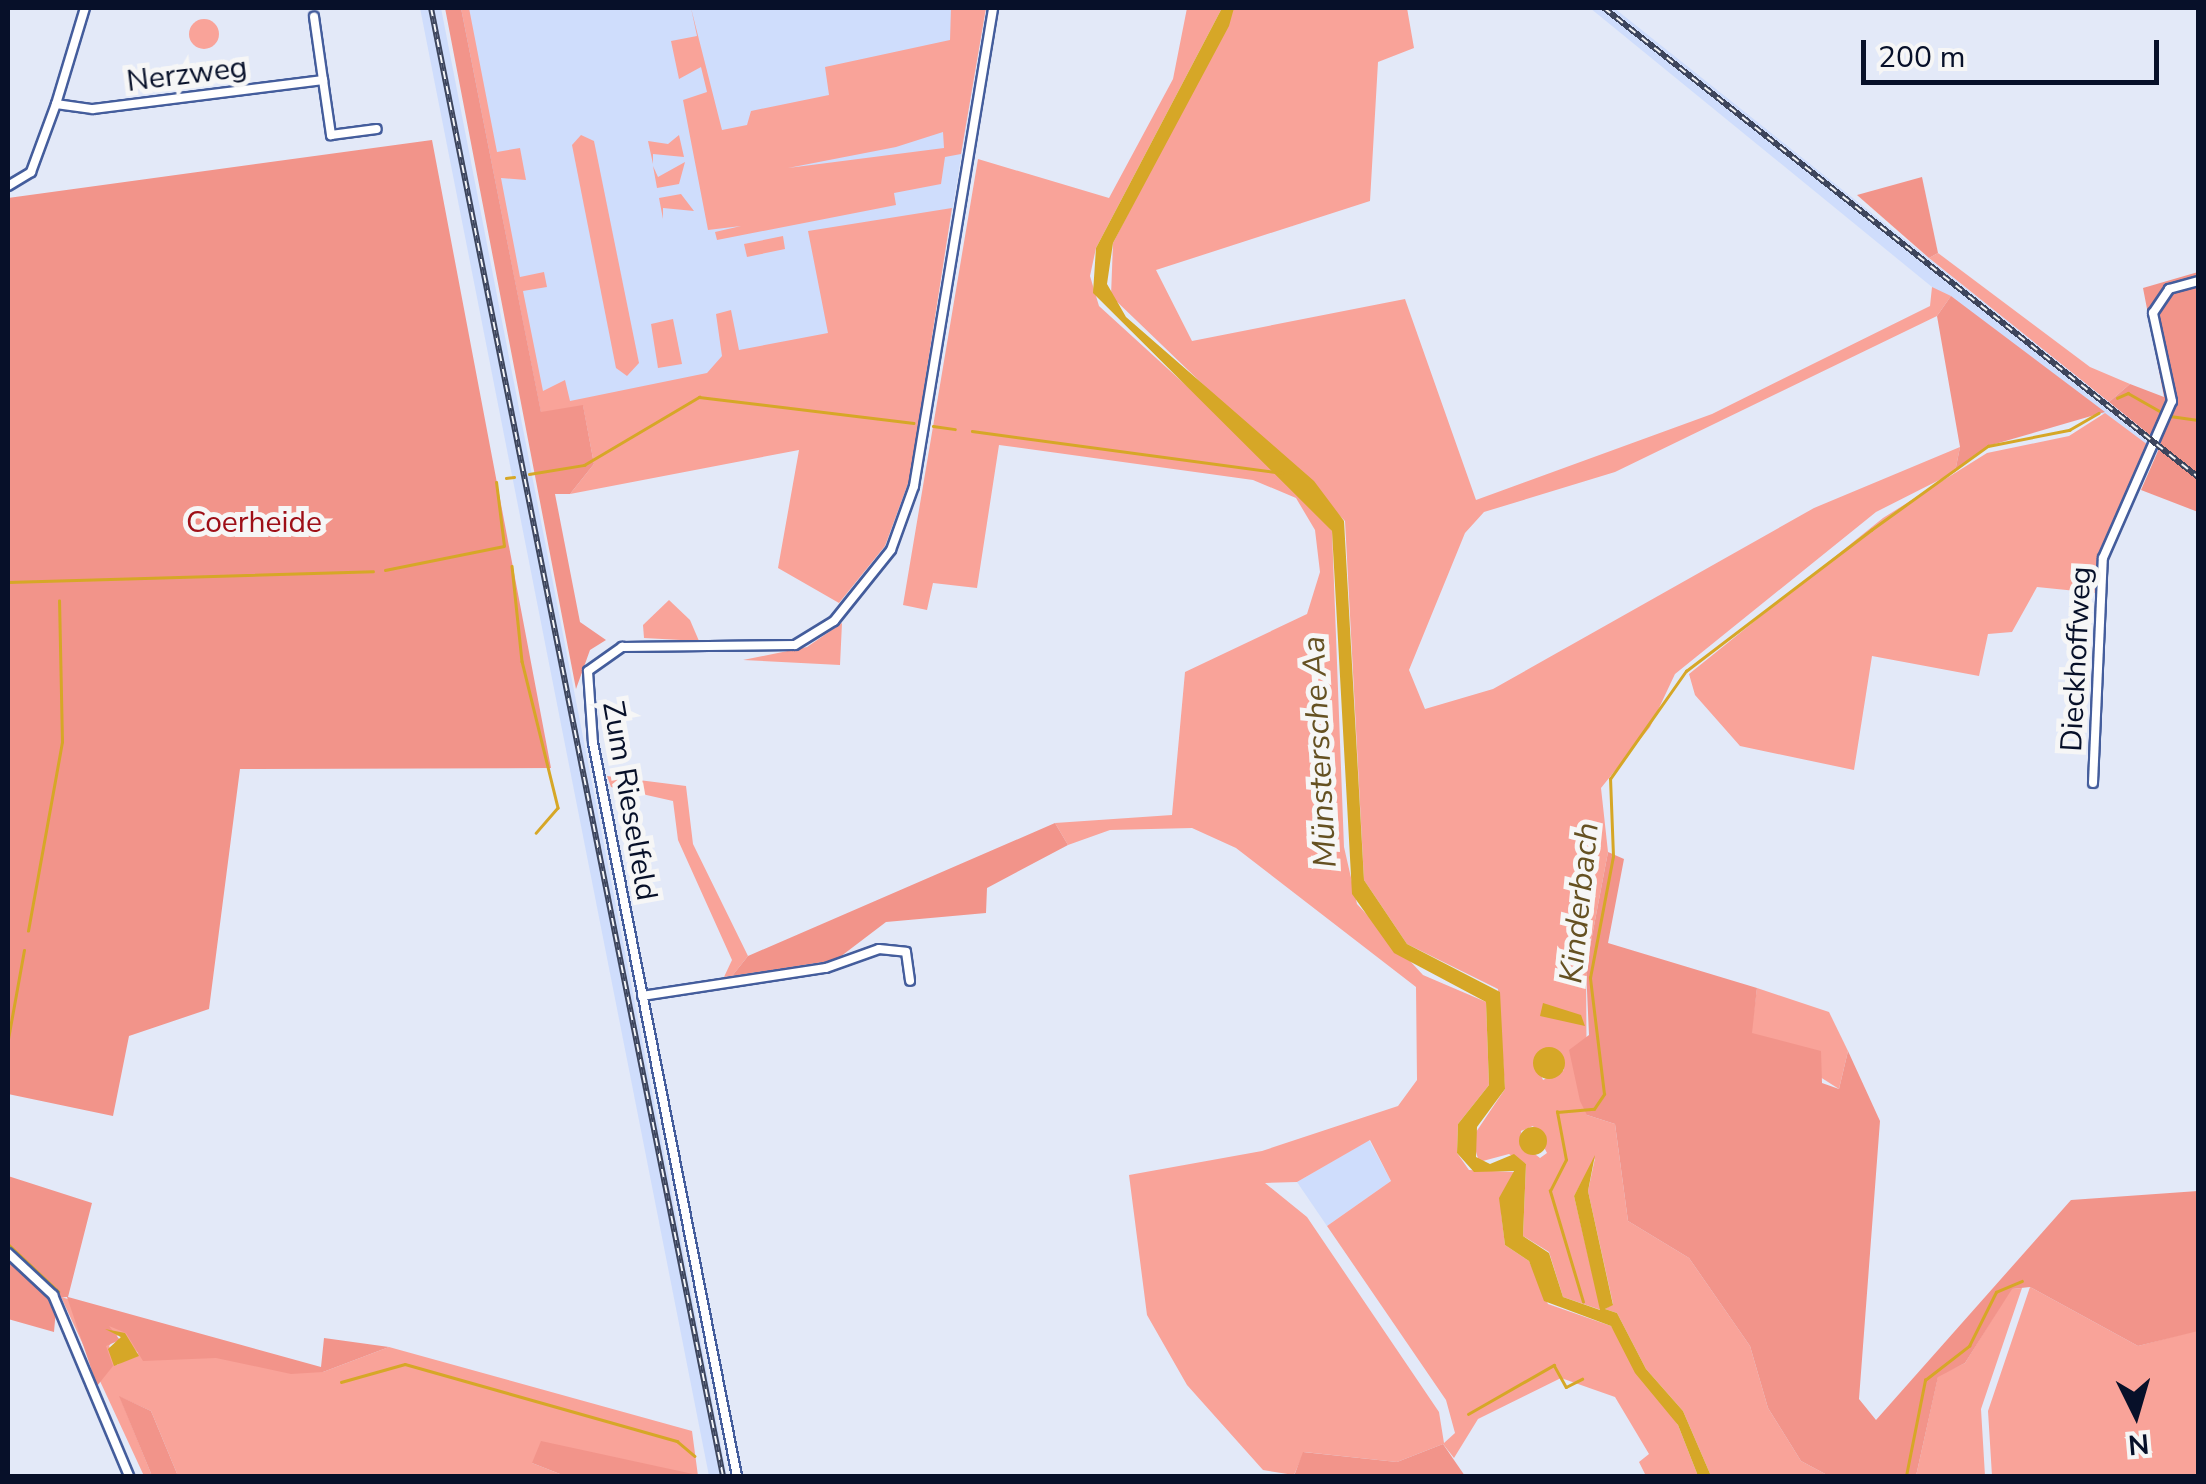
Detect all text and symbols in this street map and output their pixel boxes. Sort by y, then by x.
scale bar [1866,20,2164,82]
text: 200 m [1878,37,1965,78]
street label: Nerzweg [125,50,249,100]
park label: Coerheide [186,505,322,541]
street label: Dieckhoffweg [2054,565,2100,753]
water label: Münstersche Aa [1295,635,1345,869]
street label: Zum Rieselfeld [594,699,664,903]
water label: Kinderbach [1552,821,1608,985]
north arrow [2086,1364,2186,1464]
text: N [2127,1424,2151,1464]

